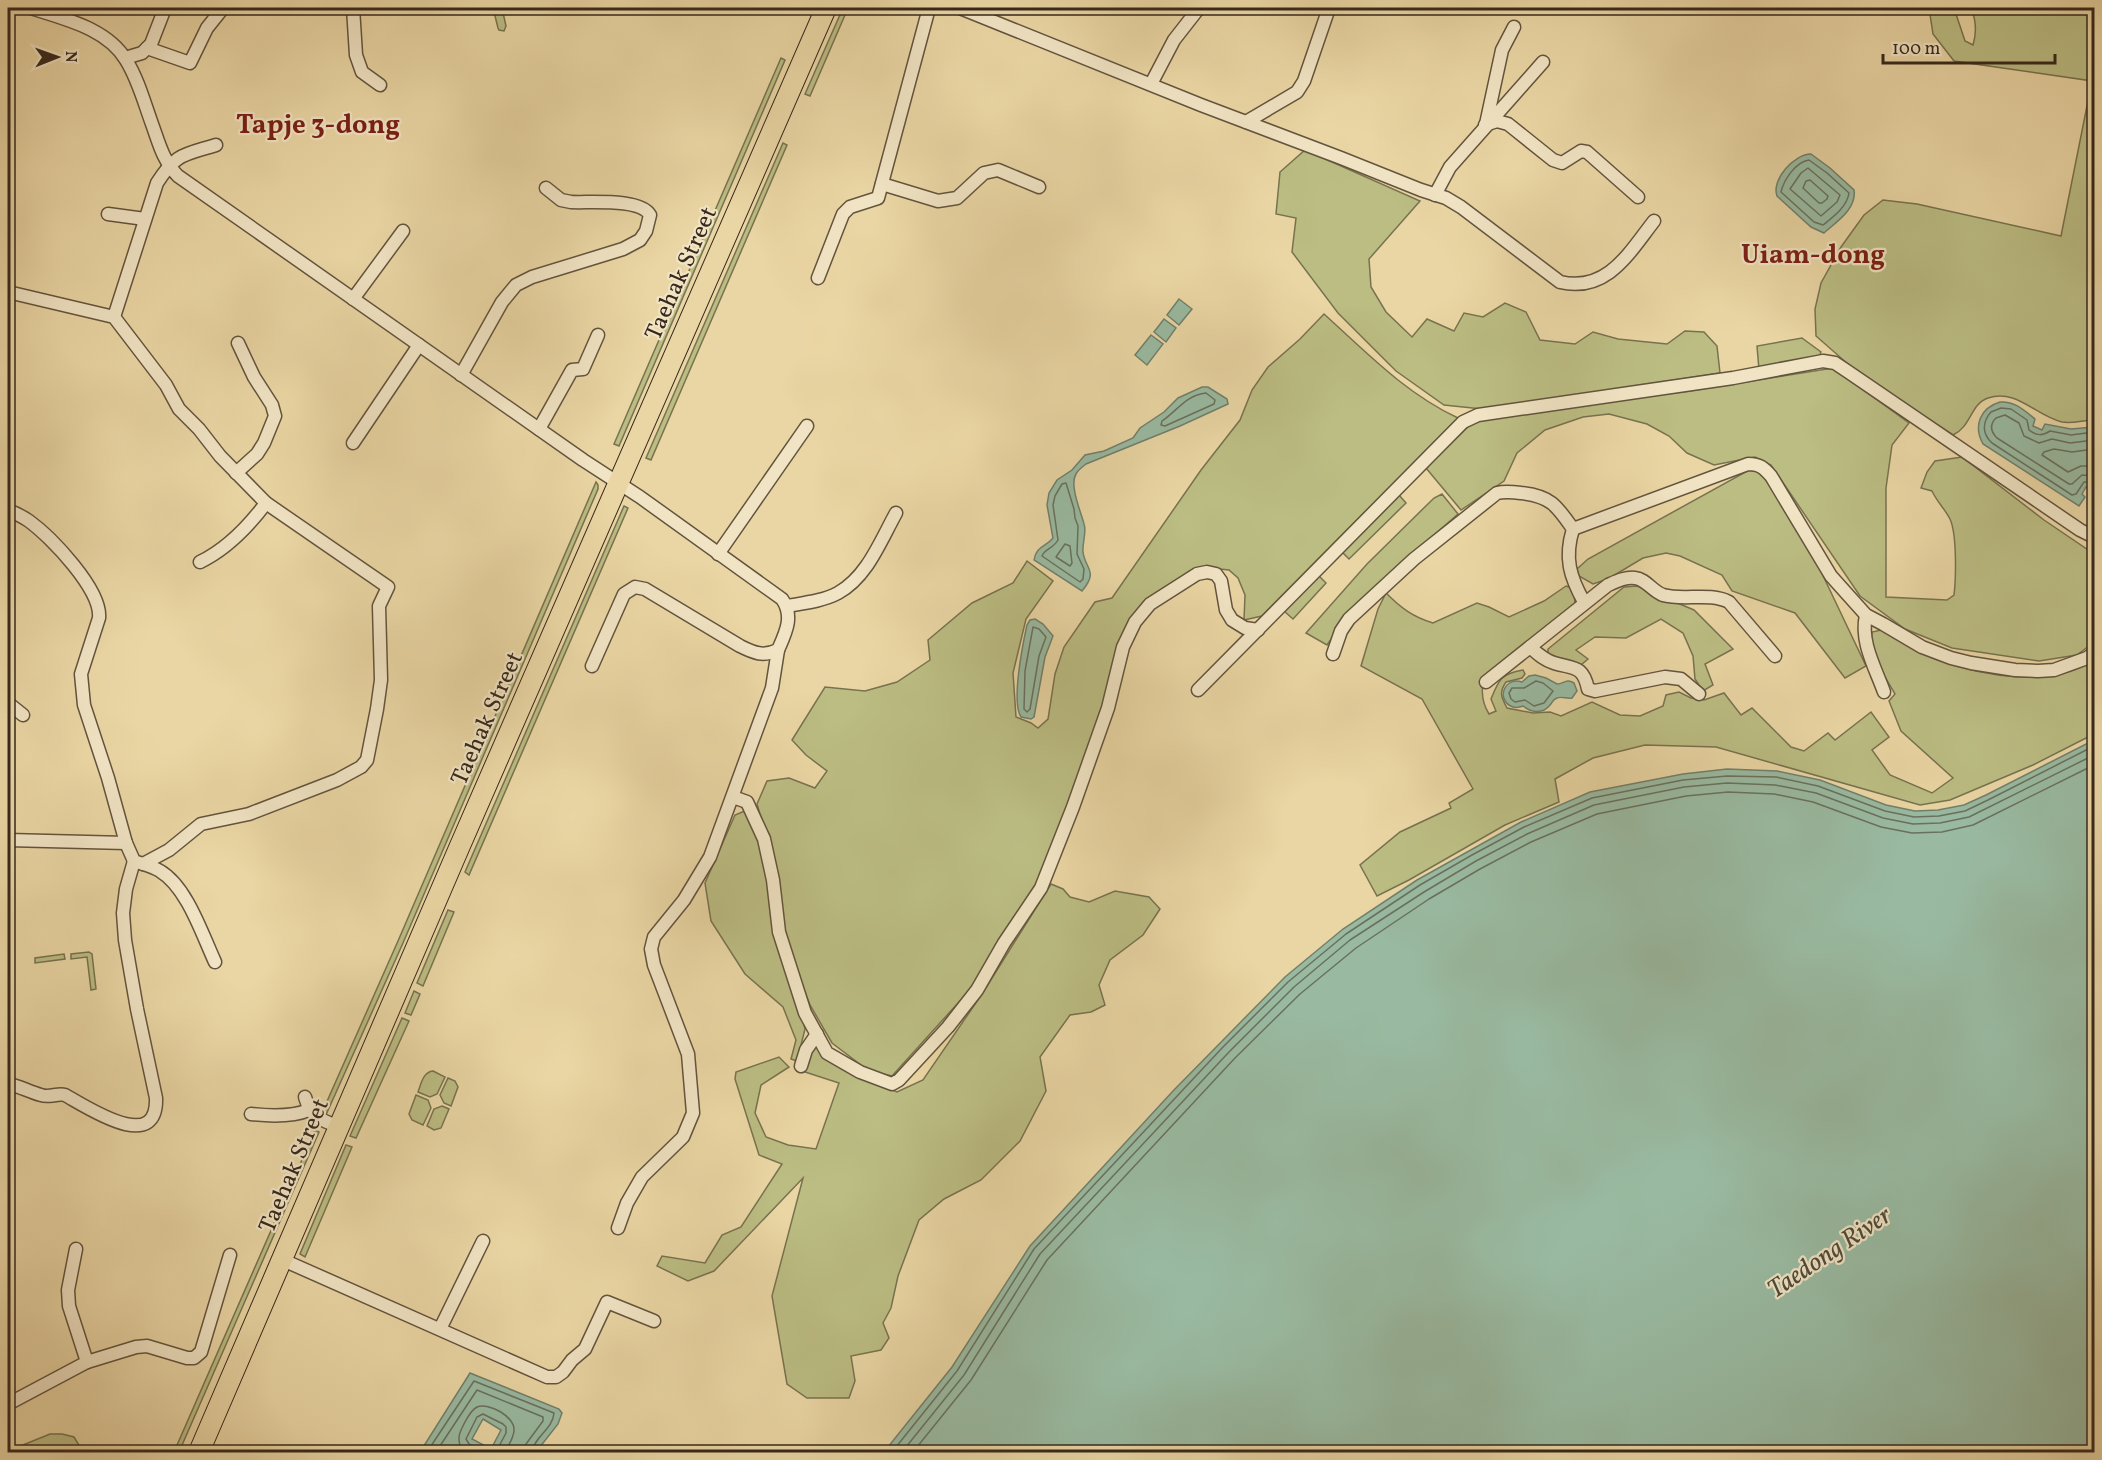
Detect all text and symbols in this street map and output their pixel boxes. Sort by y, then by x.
north arrow [27,27,87,87]
scale bar [1883,27,2056,65]
text: 100 m [1892,37,1941,62]
text: N [59,51,81,63]
district label: Tapje 3-dong [236,107,400,145]
street label: Taehak Street [637,202,727,346]
district label: Uiam-dong [1741,237,1885,275]
street label: Taehak Street [443,647,533,791]
street label: Taehak Street [251,1094,339,1238]
water label: Taedong River [1761,1198,1899,1308]

